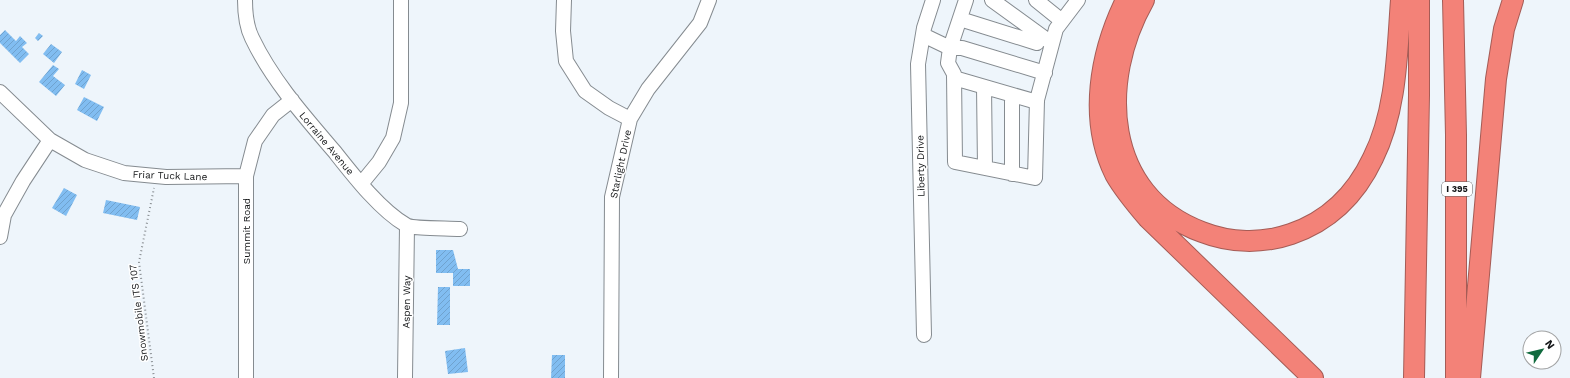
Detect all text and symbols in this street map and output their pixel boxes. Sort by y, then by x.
street label: Lorraine Avenue [297,110,356,177]
street label: Starlight Drive [608,129,633,199]
street label: Liberty Drive [914,135,927,197]
street label: Friar Tuck Lane [132,169,208,182]
road number: I 395 [1442,182,1472,196]
street label: Summit Road [241,198,252,264]
street label: Snowmobile ITS 107 [127,264,150,362]
street label: Aspen Way [401,275,412,329]
north arrow [1522,330,1562,370]
text: N [1542,337,1557,352]

